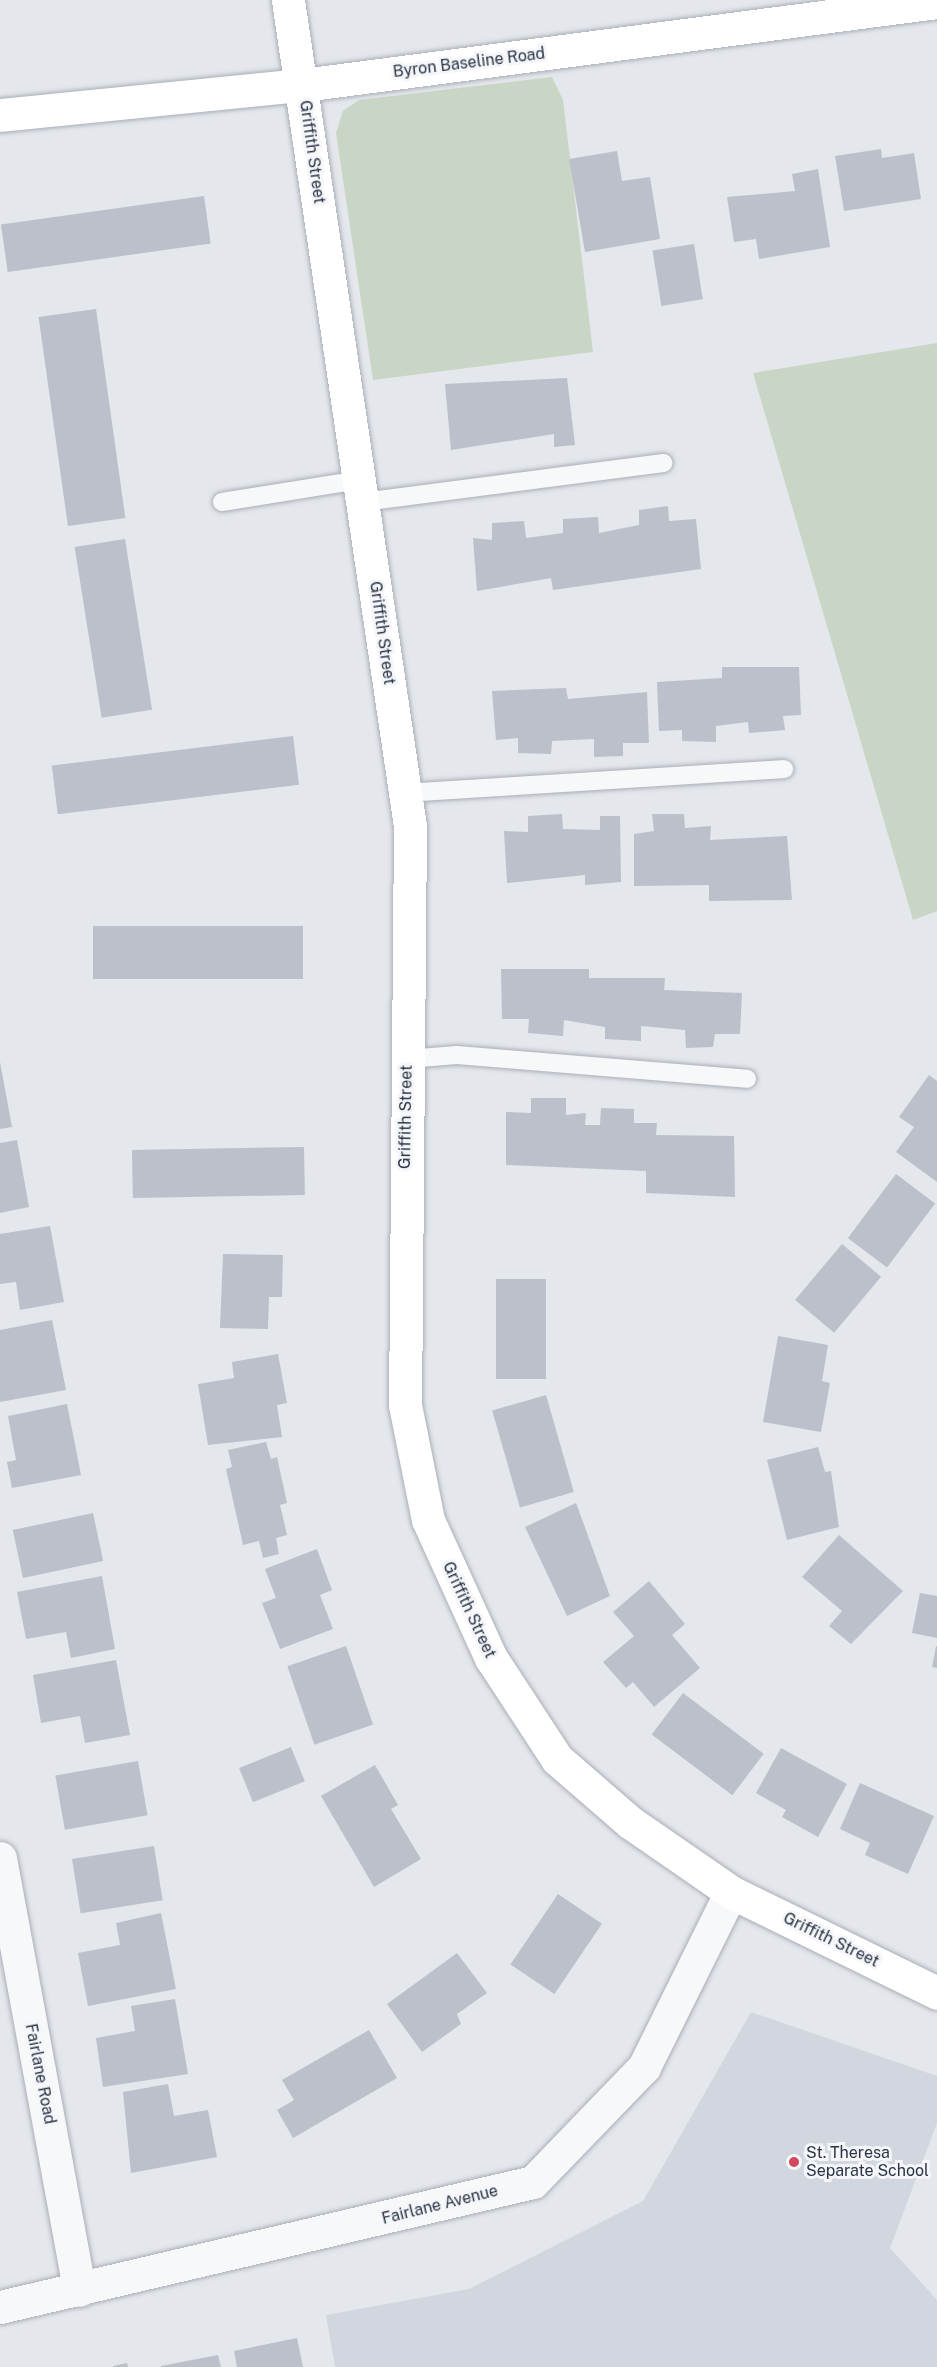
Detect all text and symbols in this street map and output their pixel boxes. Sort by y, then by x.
street label: Byron Baseline Road [392,44,546,82]
street label: Griffith Street [295,99,329,205]
street label: Griffith Street [365,580,399,686]
street label: Griffith Street [395,1065,417,1169]
street label: Griffith Street [438,1559,500,1661]
street label: Griffith Street [780,1909,882,1971]
street label: Fairlane Road [21,2022,59,2126]
place label: St. Theresa Separate School [806,2143,929,2181]
marker: St. Theresa Separate School [787,2155,801,2169]
street label: Fairlane Avenue [380,2181,500,2229]

